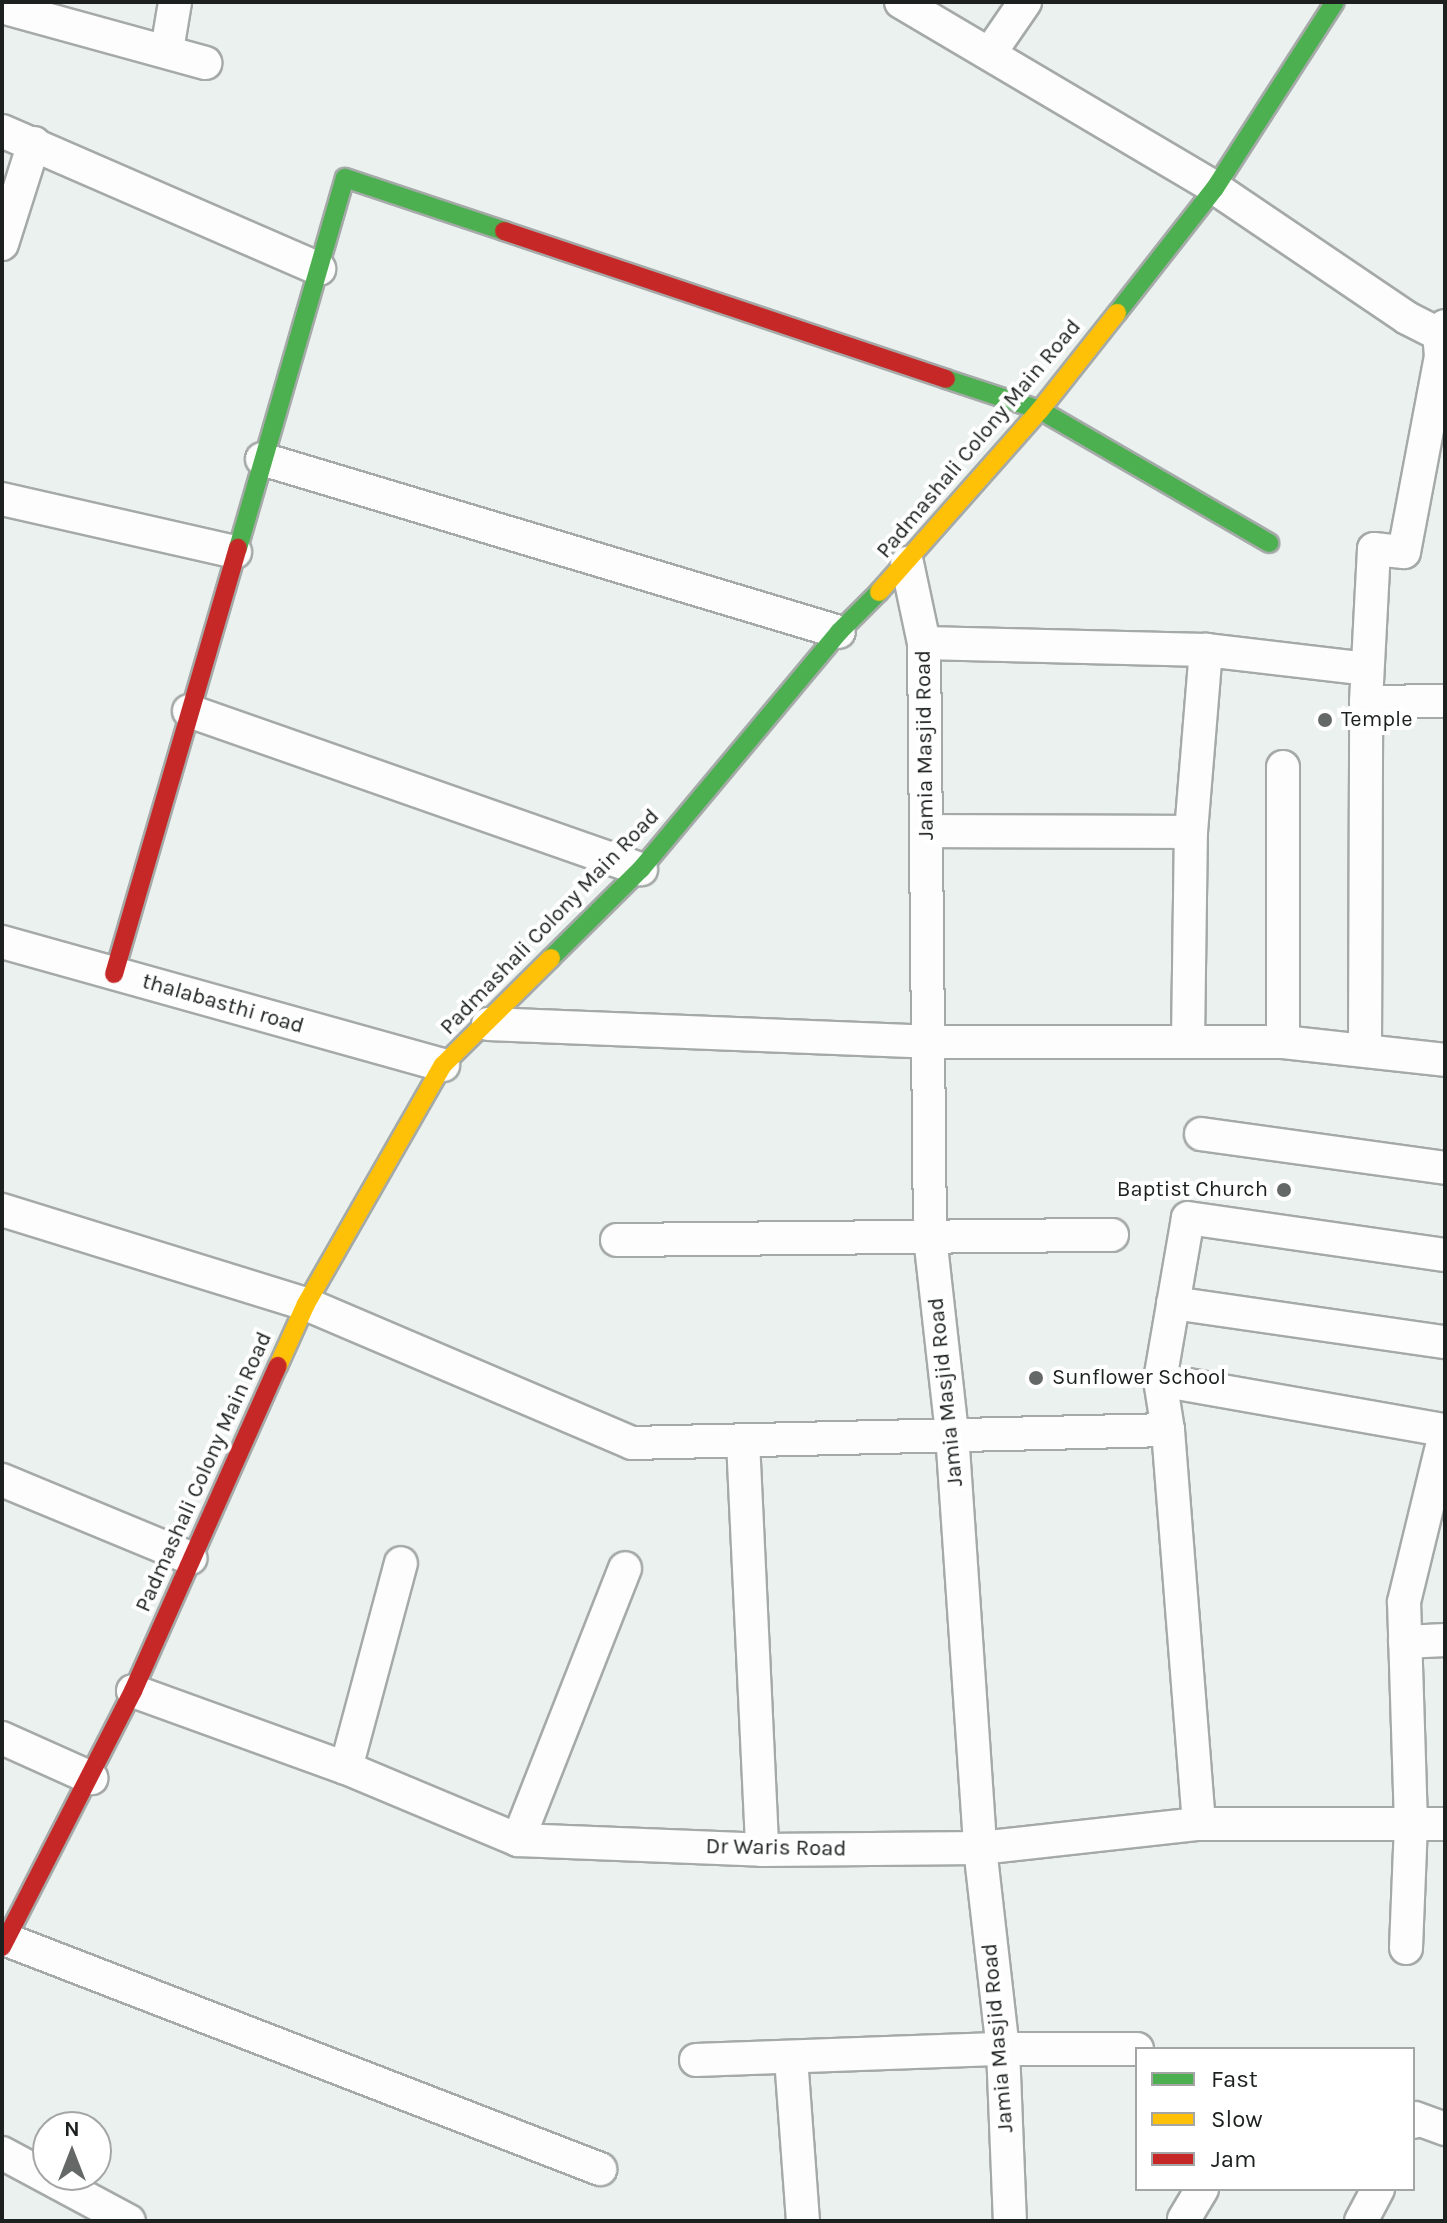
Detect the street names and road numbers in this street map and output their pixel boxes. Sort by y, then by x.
street label: Padmashali Colony Main Road [871,314,1087,564]
street label: Jamia Masjid Road [910,650,940,840]
street label: Padmashali Colony Main Road [435,804,665,1040]
street label: thalabasthi road [139,968,307,1040]
street label: Jamia Masjid Road [923,1296,969,1488]
street label: Padmashali Colony Main Road [130,1328,278,1616]
street label: Dr Waris Road [705,1834,847,1862]
street label: Jamia Masjid Road [977,1942,1019,2134]

